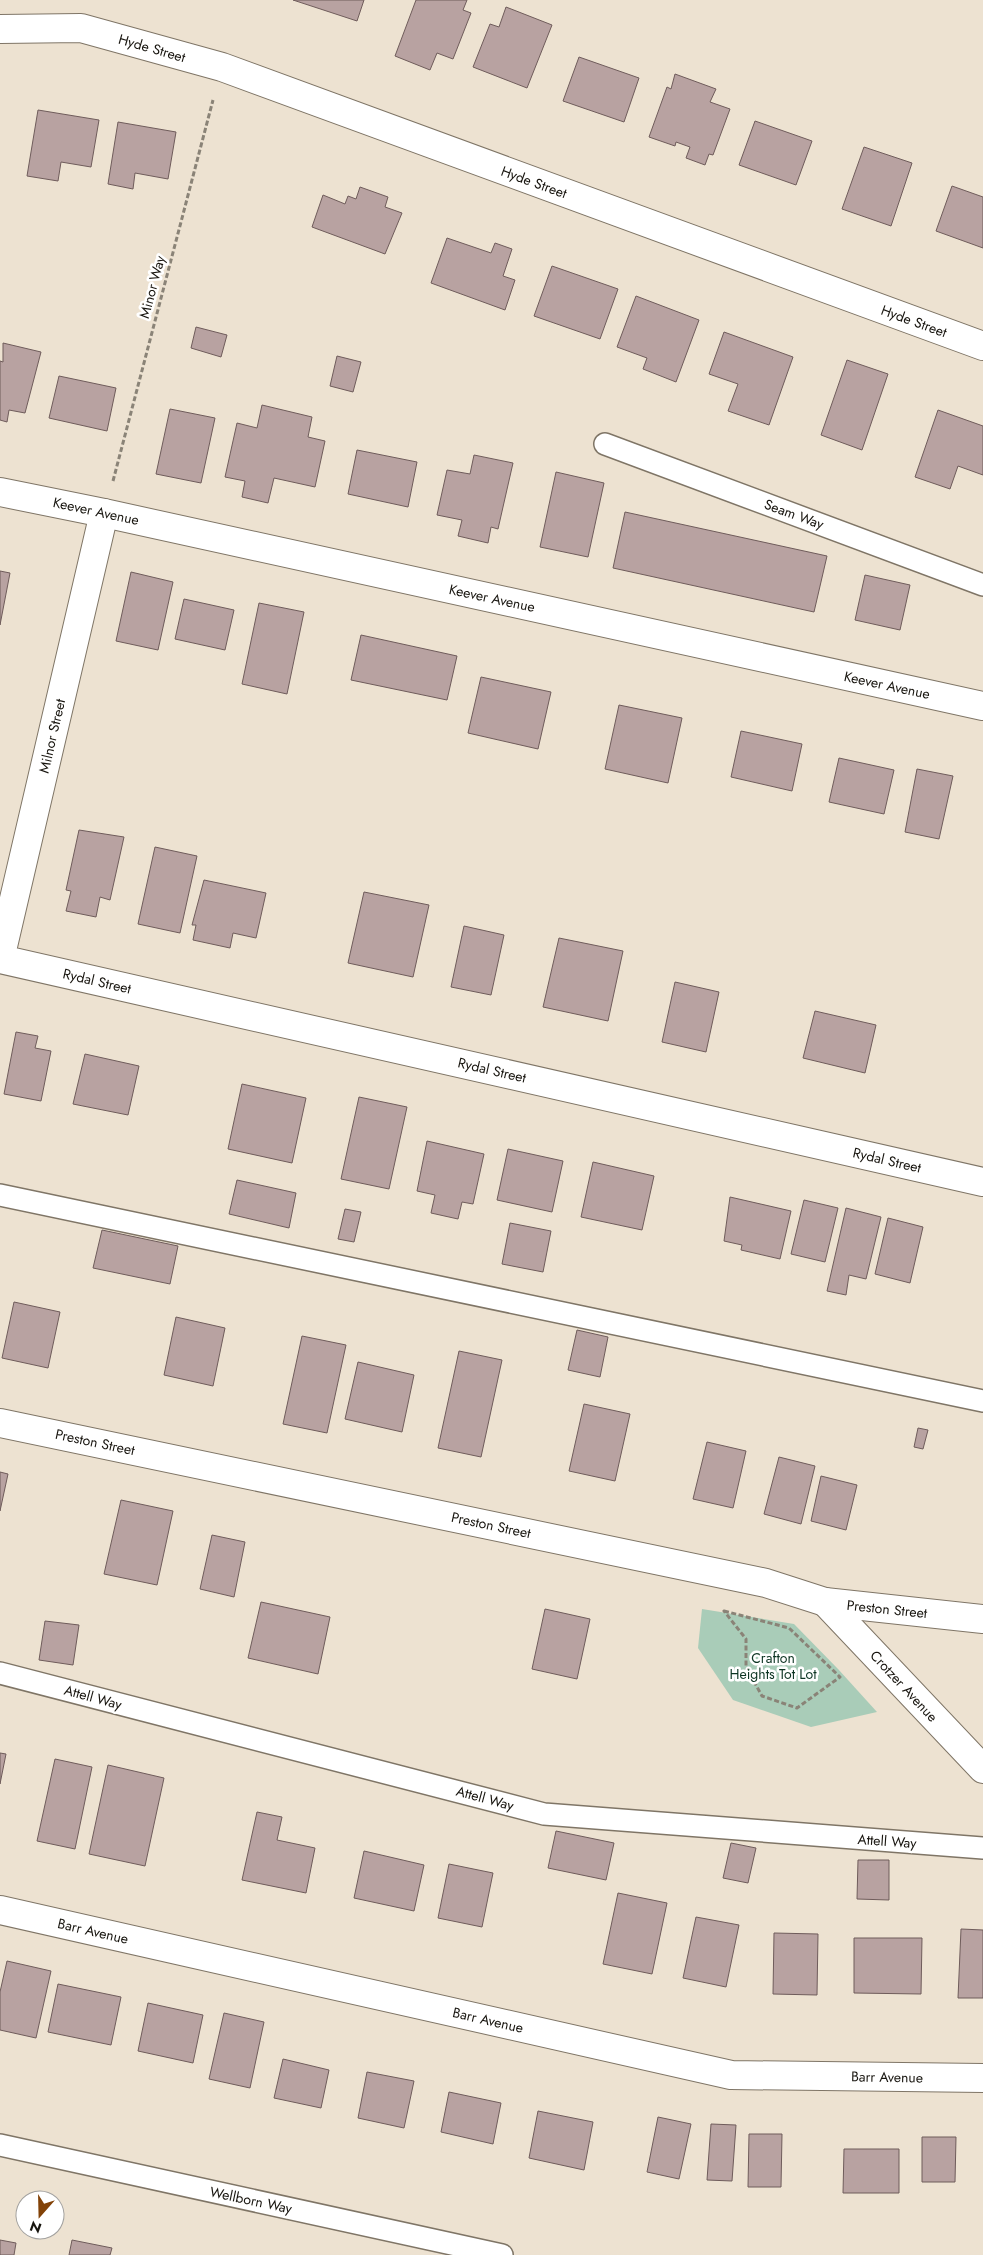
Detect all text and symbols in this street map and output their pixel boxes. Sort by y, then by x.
street label: Hyde Street [116,29,189,67]
street label: Hyde Street [498,161,570,203]
street label: Minor Way [134,253,170,321]
street label: Hyde Street [878,300,950,342]
street label: Keever Avenue [51,492,141,530]
street label: Seam Way [761,494,827,534]
street label: Keever Avenue [447,579,537,617]
street label: Keever Avenue [842,666,932,704]
street label: Milnor Street [34,696,70,775]
street label: Rydal Street [61,963,134,999]
street label: Rydal Street [456,1052,529,1088]
street label: Rydal Street [851,1142,924,1178]
street label: Preston Street [53,1424,137,1460]
street label: Preston Street [449,1507,533,1543]
street label: Preston Street [846,1595,929,1623]
street label: Crotzer Avenue [866,1646,942,1726]
park label: Crafton Heights Tot Lot [729,1648,817,1684]
street label: Attell Way [62,1680,125,1715]
street label: Attell Way [454,1781,517,1816]
street label: Attell Way [857,1829,918,1853]
street label: Barr Avenue [56,1913,130,1949]
street label: Barr Avenue [451,2002,525,2038]
street label: Barr Avenue [851,2066,923,2088]
street label: Wellborn Way [208,2182,295,2219]
north arrow [15,2190,65,2240]
text: N [27,2216,44,2239]

